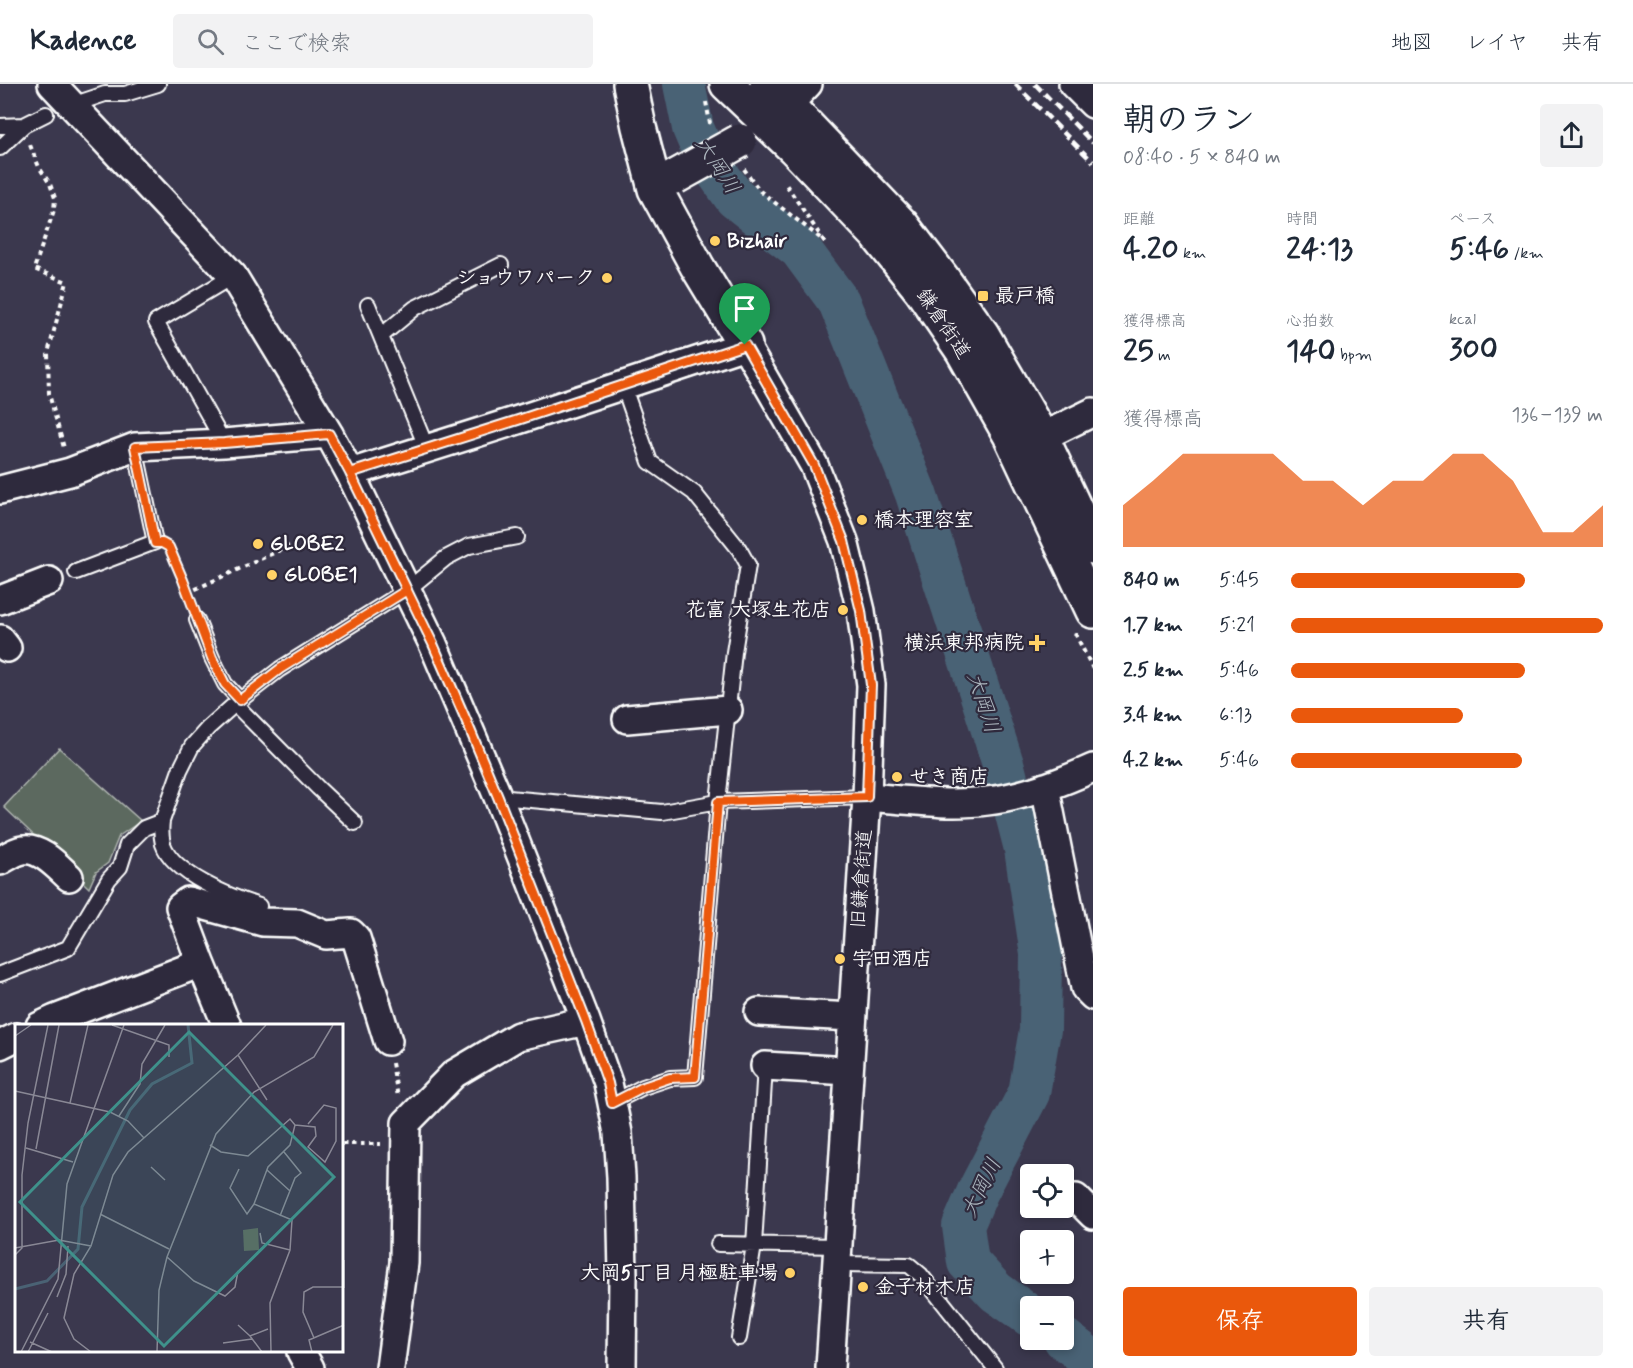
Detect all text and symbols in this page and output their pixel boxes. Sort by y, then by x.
search box [173,14,593,68]
text: Kadence [30,23,137,60]
icon: search [194,25,227,58]
text: 地図 [1391,29,1433,57]
text: レイヤ [1466,29,1528,57]
text: 共有 [1561,29,1603,57]
text: ここで検索 [242,30,352,58]
text: 朝のラン [1123,99,1255,143]
button: share [1540,104,1603,167]
water label: 大岡川 [688,132,746,200]
text: 08:40 · 5 × 840 m [1123,144,1281,171]
text: 距離 [1123,209,1155,230]
text: 時間 [1286,209,1318,230]
text: ペース [1449,209,1496,230]
place label: Bizhair [727,228,788,255]
text: 4.20 [1123,230,1179,269]
text: 24:13 [1286,230,1353,269]
text: 5:46 [1449,230,1509,269]
marker: Bizhair [708,234,722,248]
text: km [1179,243,1206,264]
text: /km [1509,243,1544,264]
place label: ショウワパーク [456,265,595,292]
marker: ショウワパーク [600,271,614,285]
pin [719,283,770,345]
street label: 鎌倉街道 [909,283,977,365]
place label: 最戸橋 [995,283,1055,310]
marker: 最戸橋 [976,289,990,303]
icon: arrive [728,292,761,325]
text: kcal [1449,309,1476,330]
text: 獲得標高 [1123,311,1187,332]
text: 心拍数 [1286,311,1334,332]
text: 300 [1449,330,1498,369]
text: 25 [1123,332,1154,371]
text: 140 [1286,332,1336,371]
text: m [1154,345,1171,366]
text: bpm [1336,345,1372,366]
text: 136–139 m [1512,402,1603,429]
text: 獲得標高 [1123,406,1203,433]
place label: 橋本理容室 [874,507,974,534]
marker: 橋本理容室 [855,513,869,527]
place label: GLOBE2 [270,531,345,558]
marker: GLOBE2 [251,537,265,551]
place label: GLOBE1 [284,562,357,589]
text: 840 m [1123,567,1180,594]
text: 5:45 [1219,567,1259,594]
marker: GLOBE1 [265,568,279,582]
place label: 花富 大塚生花店 [686,597,831,624]
marker: 花富 大塚生花店 [836,603,850,617]
text: 1.7 km [1123,612,1183,639]
text: 5:21 [1219,612,1255,639]
place label: 横浜東邦病院 [904,630,1024,657]
marker: 横浜東邦病院 [1028,634,1046,652]
text: 2.5 km [1123,657,1184,684]
text: 5:46 [1219,657,1259,684]
water label: 大岡川 [960,669,1006,737]
text: 3.4 km [1123,702,1182,729]
text: 6:13 [1219,702,1252,729]
text: 4.2 km [1123,747,1183,774]
text: 5:46 [1219,747,1259,774]
place label: せき商店 [909,764,989,791]
marker: せき商店 [890,770,904,784]
street label: 旧鎌倉街道 [845,828,879,930]
place label: 宇田酒店 [852,946,932,973]
marker: 宇田酒店 [833,952,847,966]
inset map [15,1024,344,1353]
water label: 大岡川 [956,1154,1008,1222]
map controls [1020,1164,1074,1350]
button: locate [1020,1164,1074,1218]
button: + [1020,1230,1074,1284]
place label: 大岡5丁目 月極駐車場 [581,1260,778,1287]
marker: 大岡5丁目 月極駐車場 [783,1266,797,1280]
place label: 金子材木店 [875,1274,975,1301]
marker: 金子材木店 [856,1280,870,1294]
button: 保存 [1123,1287,1357,1356]
button: 共有 [1369,1287,1603,1356]
button: − [1020,1296,1074,1350]

